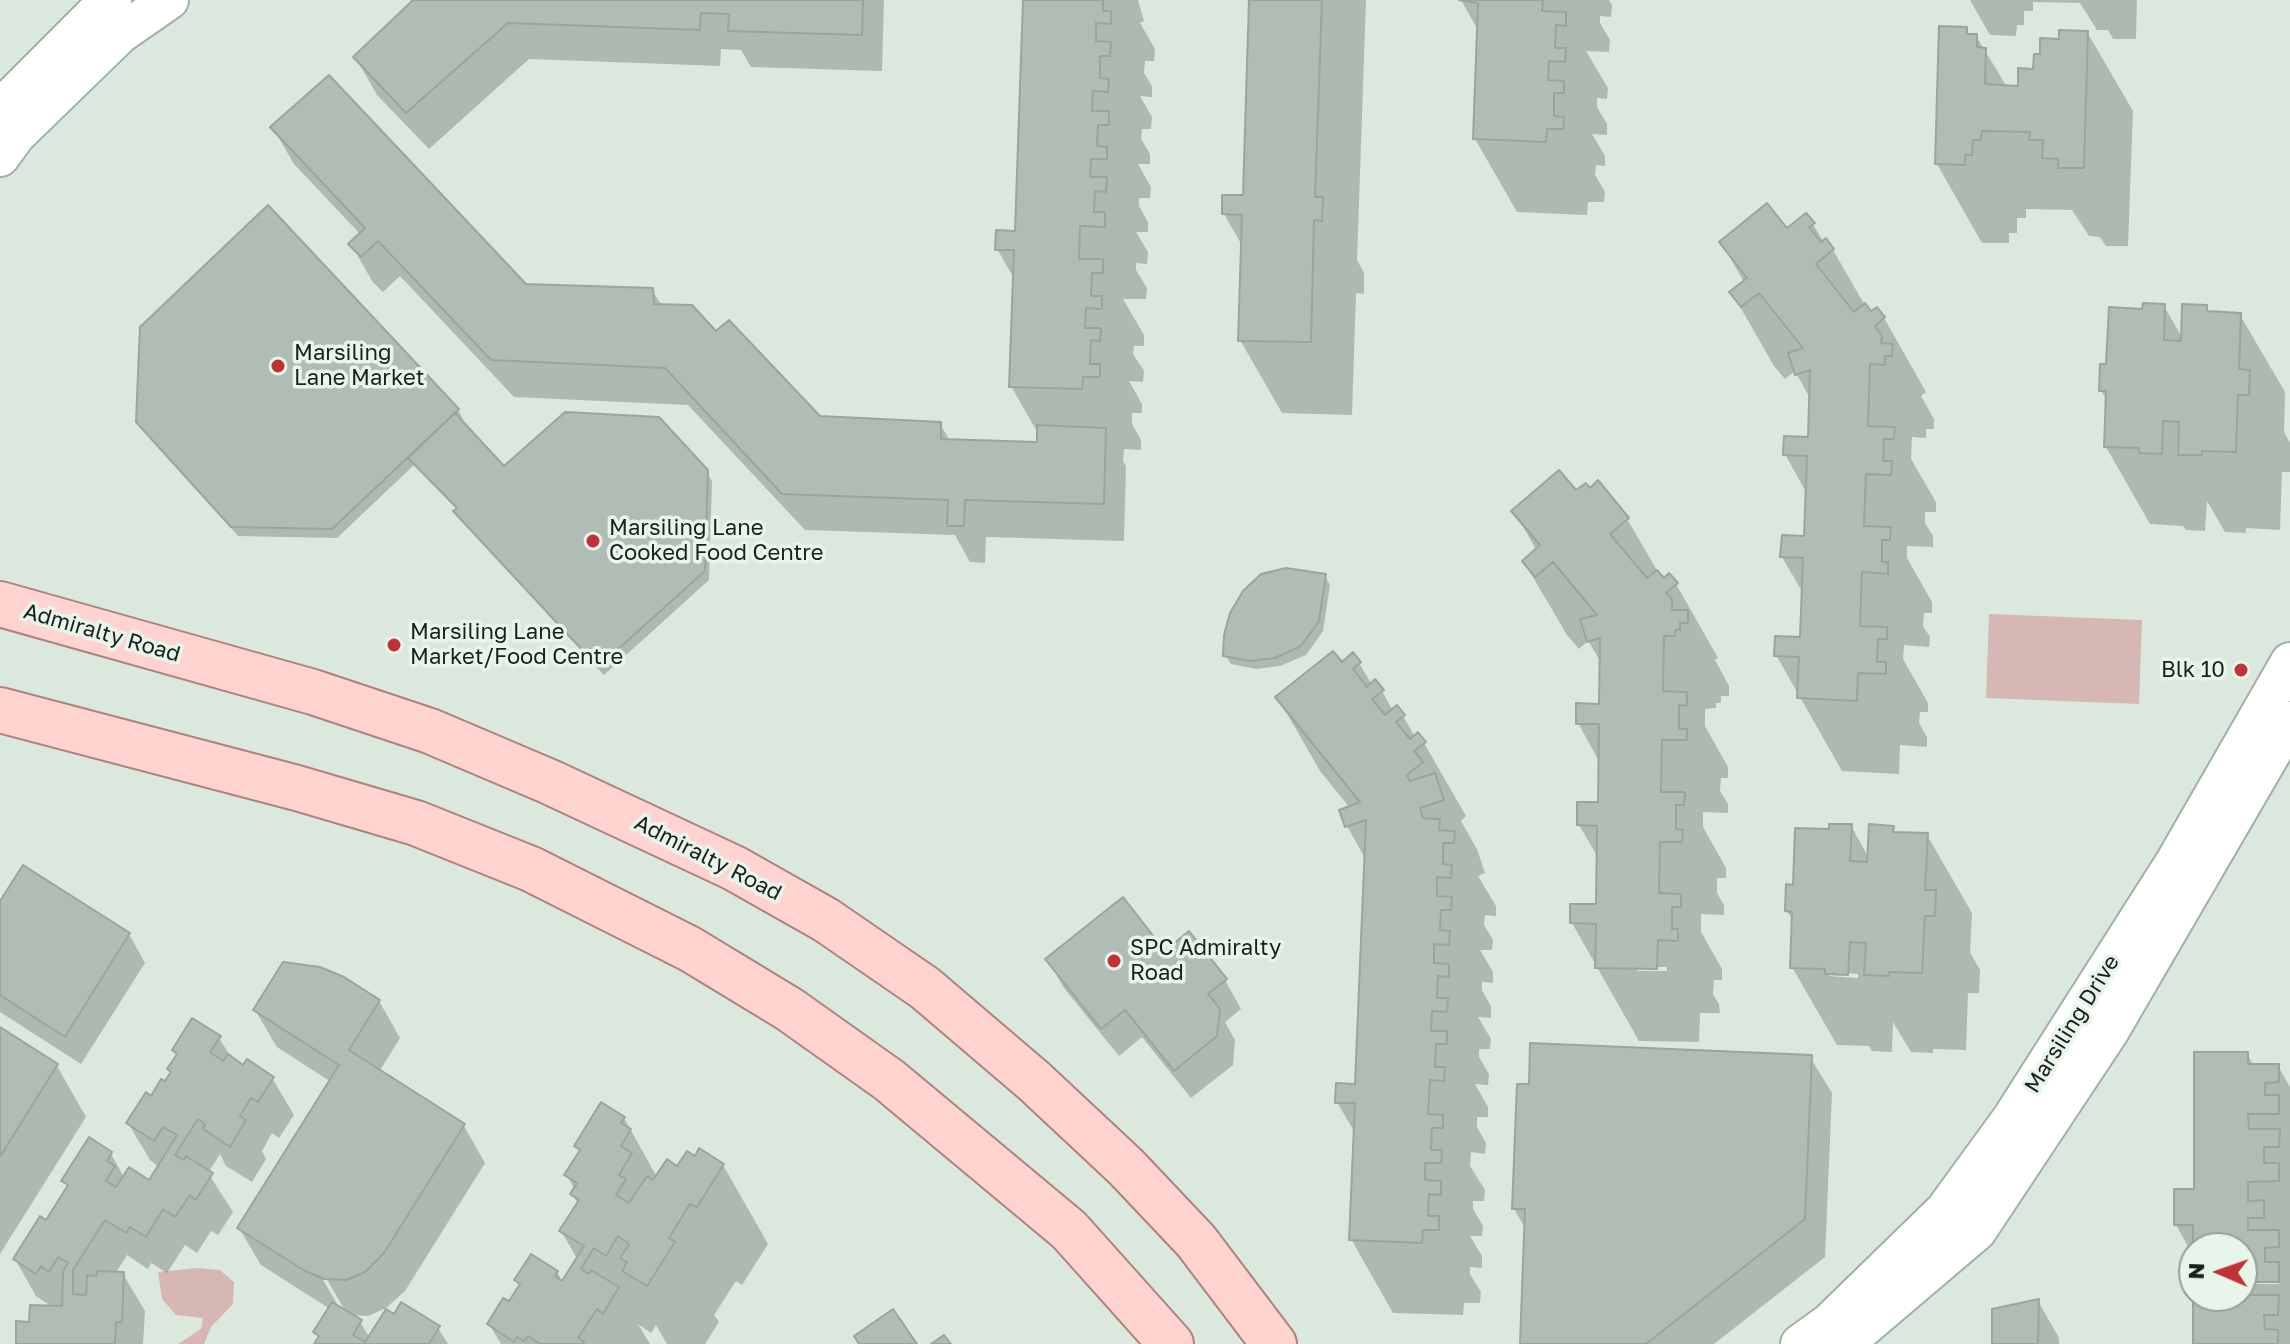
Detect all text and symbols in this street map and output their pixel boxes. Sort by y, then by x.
place label: Marsiling Lane Market [294,340,424,392]
marker: Marsiling Lane Market [269,357,287,375]
place label: Marsiling Lane Cooked Food Centre [609,515,823,566]
marker: Marsiling Lane Cooked Food Centre [584,532,602,550]
street label: Admiralty Road [21,598,183,668]
place label: Marsiling Lane Market/Food Centre [410,619,623,670]
marker: Marsiling Lane Market/Food Centre [385,636,403,654]
place label: Blk 10 [2161,657,2225,683]
marker: Blk 10 [2232,661,2250,679]
street label: Admiralty Road [630,810,786,906]
place label: SPC Admiralty Road [1130,935,1281,986]
street label: Marsiling Drive [2019,950,2125,1098]
marker: SPC Admiralty Road [1105,952,1123,970]
north arrow [2178,1232,2258,1312]
text: N [2182,1262,2209,1280]

